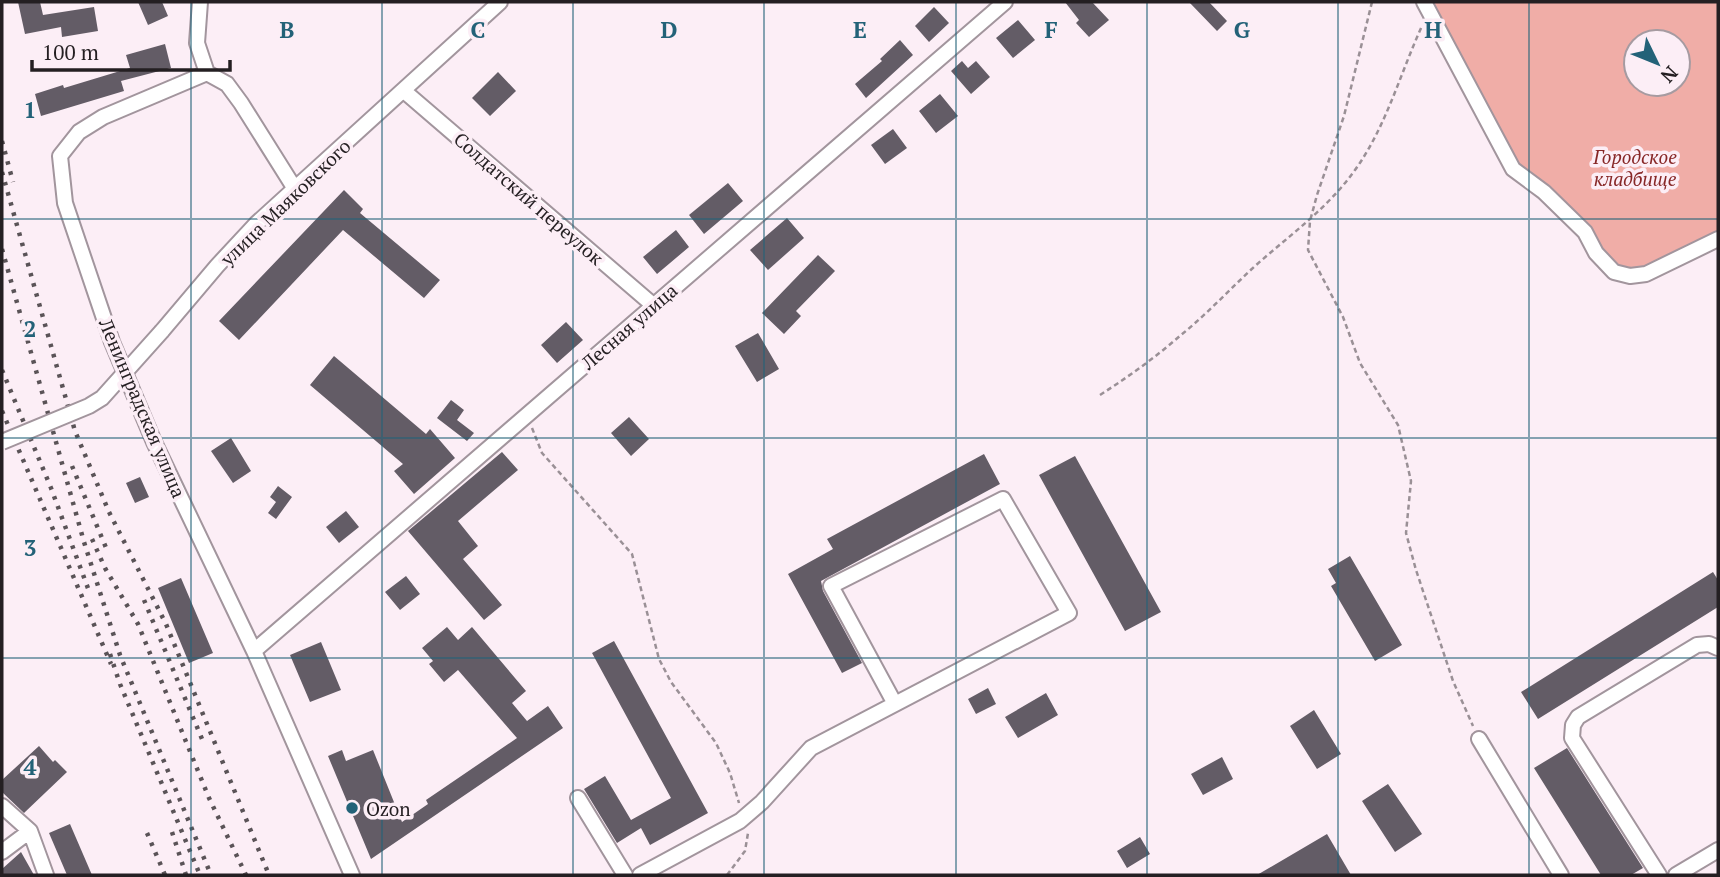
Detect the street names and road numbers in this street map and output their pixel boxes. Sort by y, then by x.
street label: Солдатский переулок [449,126,610,270]
street label: улица Маяковского [214,133,355,271]
street label: Лесная улица [575,277,682,375]
street label: Ленинградская улица [94,314,192,502]

